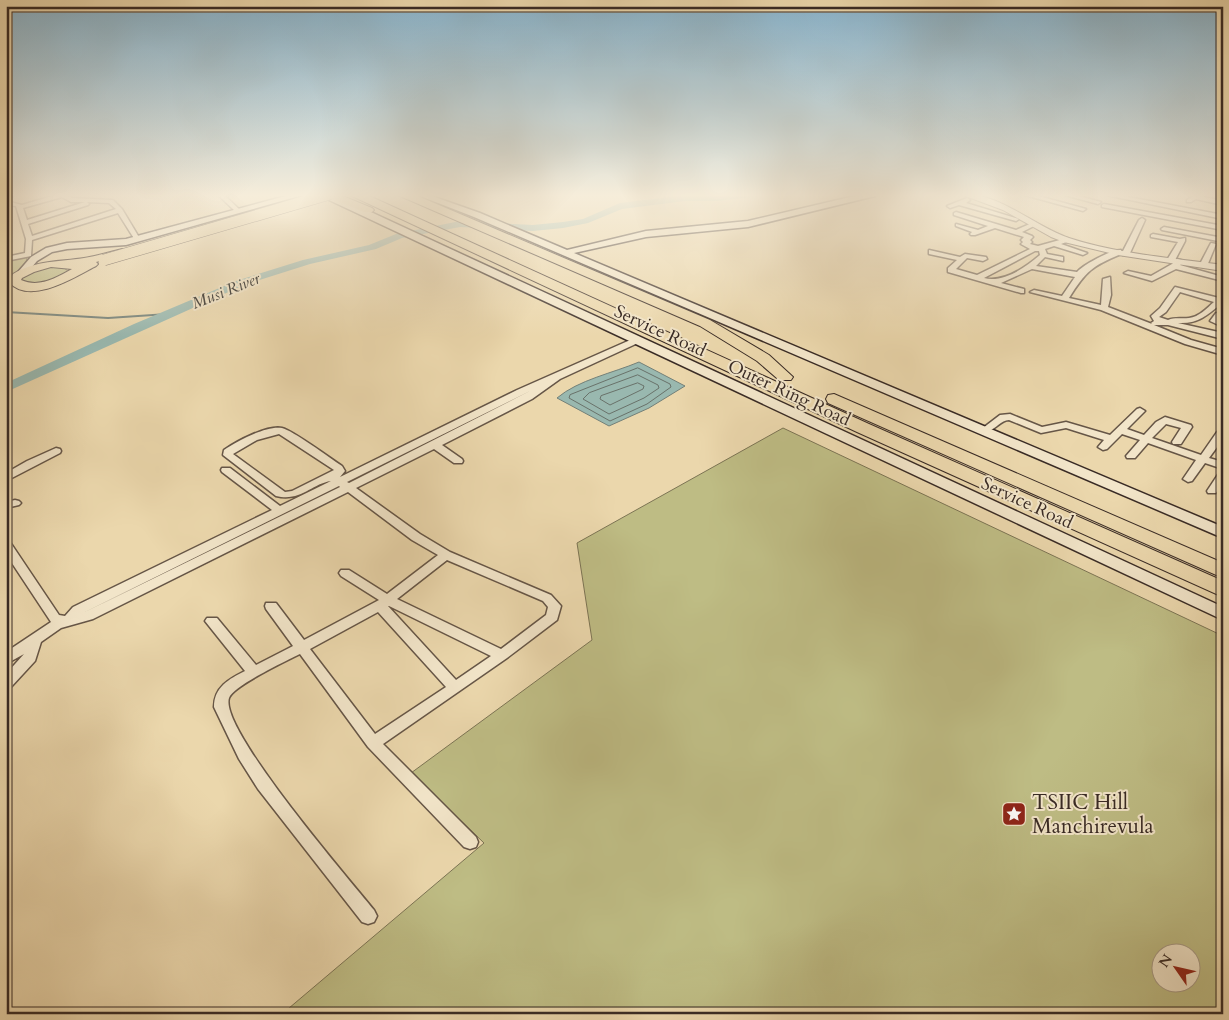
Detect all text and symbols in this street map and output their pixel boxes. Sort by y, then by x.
water label: Musi River [189,267,264,315]
street label: Service Road [610,299,710,363]
street label: Outer Ring Road [723,354,855,433]
street label: Service Road [977,471,1077,535]
place label: TSIIC Hill Manchirevula [1032,788,1154,841]
place icon: TSIIC Hill Manchirevula [1001,801,1027,827]
north arrow [1152,942,1202,992]
text: N [1154,951,1177,971]

